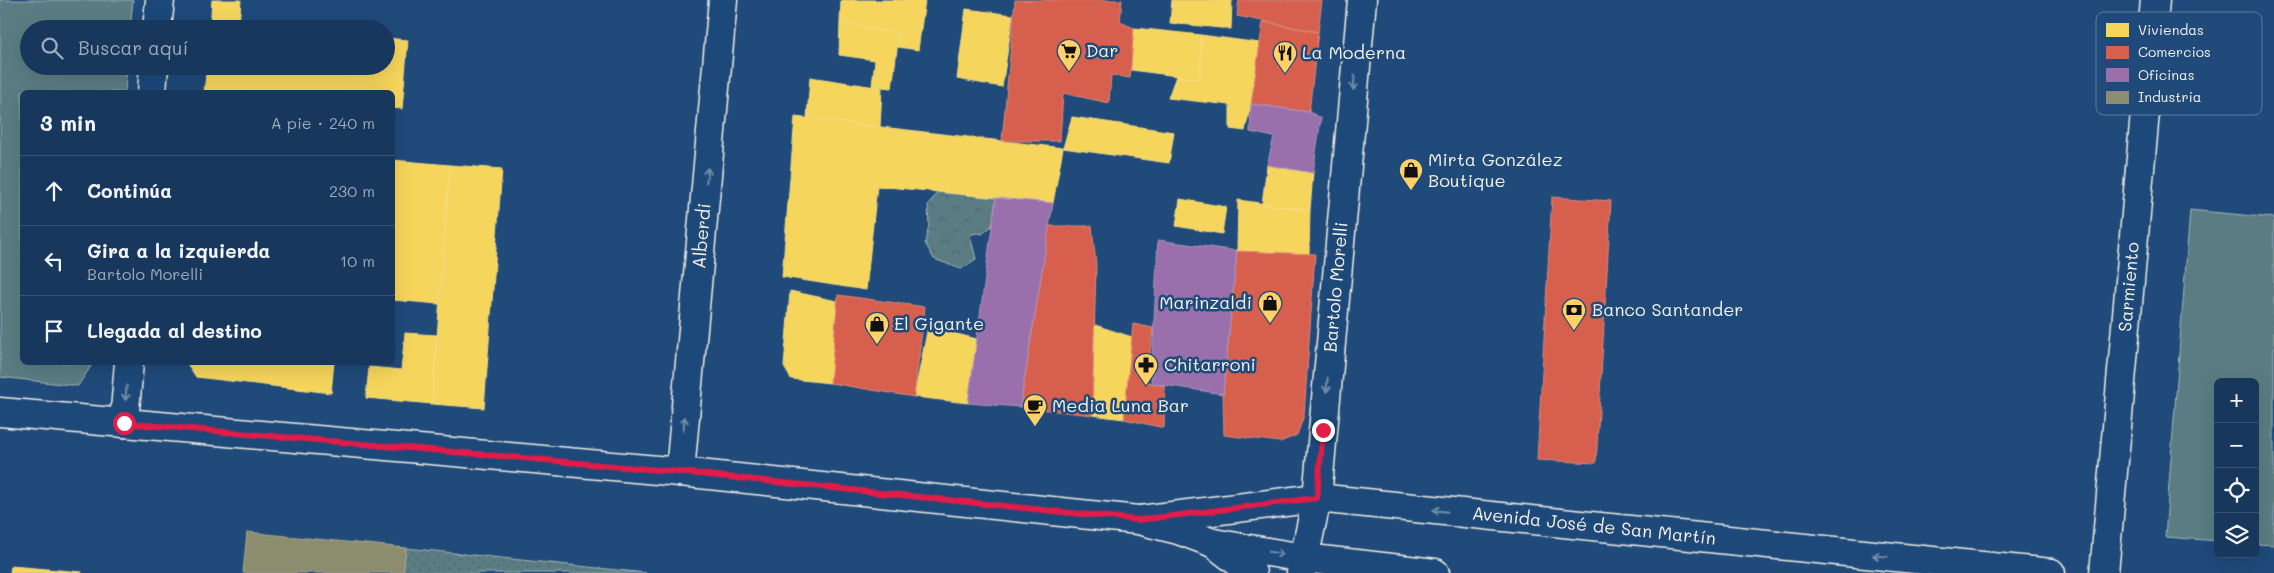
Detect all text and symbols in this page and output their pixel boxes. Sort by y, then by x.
legend [2096,12,2262,115]
search box [20,20,395,75]
text: Viviendas [2138,20,2204,39]
icon: search [38,34,66,62]
text: Buscar aquí [78,35,188,60]
supermarket icon: Dar [1056,38,1082,72]
place label: Dar [1086,38,1119,62]
restaurant icon: La Moderna [1272,40,1298,74]
place label: La Moderna [1302,40,1406,64]
text: Comercios [2138,42,2211,61]
text: Oficinas [2138,65,2195,84]
one-way arrow [1350,75,1359,91]
text: Industria [2138,87,2201,106]
text: 3 min [40,109,96,136]
text: A pie · 240 m [271,112,375,133]
place label: Mirta González Boutique [1428,147,1563,192]
shop icon: Mirta González Boutique [1398,157,1424,191]
one-way arrow [702,167,712,183]
icon: ahead [40,177,68,205]
text: Continúa [87,178,172,203]
text: 230 m [329,180,375,201]
street label: Alberdi [686,202,716,270]
street label: Bartolo Morelli [1317,221,1353,353]
text: Gira a la izquierda [87,238,270,263]
street label: Sarmiento [2112,241,2144,333]
icon: left [40,247,68,275]
text: 10 m [340,250,375,271]
text: Bartolo Morelli [87,263,203,284]
place label: Marinzaldi [1159,290,1252,314]
shop icon: Marinzaldi [1257,290,1283,324]
bank icon: Banco Santander [1561,297,1587,331]
place label: Banco Santander [1592,297,1743,321]
shop icon: El Gigante [864,311,890,345]
place label: El Gigante [894,311,984,335]
icon: arrive [40,317,68,345]
text: Llegada al destino [87,318,262,343]
pharmacy icon: Chitarroni [1133,352,1159,386]
place label: Chitarroni [1164,352,1256,376]
one-way arrow [1323,376,1332,392]
map controls [2214,378,2259,558]
button: + [2214,378,2259,423]
one-way arrow [122,384,131,400]
cafe icon: Media Luna Bar [1022,393,1048,427]
place label: Media Luna Bar [1052,393,1189,417]
route start [113,412,136,435]
one-way arrow [679,416,689,432]
route end [1312,419,1335,442]
button: − [2214,423,2259,468]
button: locate [2214,468,2259,513]
street label: Avenida José de San Martín [1471,500,1717,550]
one-way arrow [1432,506,1448,516]
button: layers [2214,513,2259,558]
one-way arrow [1267,549,1283,559]
one-way arrow [1873,551,1889,561]

